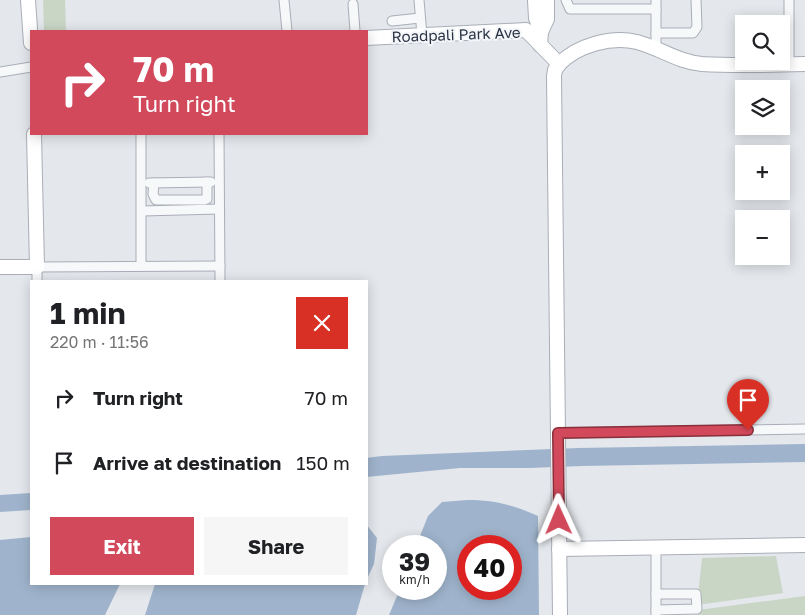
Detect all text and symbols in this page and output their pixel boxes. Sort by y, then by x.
map controls [735,15,790,265]
button: search [735,15,790,70]
street label: Roadpali Park Ave [391,23,521,45]
text: 70 m [133,48,214,90]
icon: right [50,50,115,115]
button: layers [735,80,790,135]
text: Turn right [133,90,236,117]
button: + [735,145,790,200]
button: − [735,210,790,265]
text: 1 min [50,295,126,331]
button: close [296,297,348,349]
text: 220 m · 11:56 [50,332,149,352]
pin [727,379,769,430]
icon: right [50,384,78,412]
text: Turn right [93,386,183,409]
text: 70 m [305,386,348,409]
icon: arrive [734,386,762,414]
icon: arrive [50,449,78,477]
text: Arrive at destination [93,451,281,474]
text: 150 m [296,451,350,474]
position arrow [532,493,584,545]
button: Exit [50,517,194,575]
button: Share [204,517,348,575]
speed limit sign: 40 [457,535,522,600]
text: 39 [399,546,430,577]
text: km/h [399,572,430,587]

